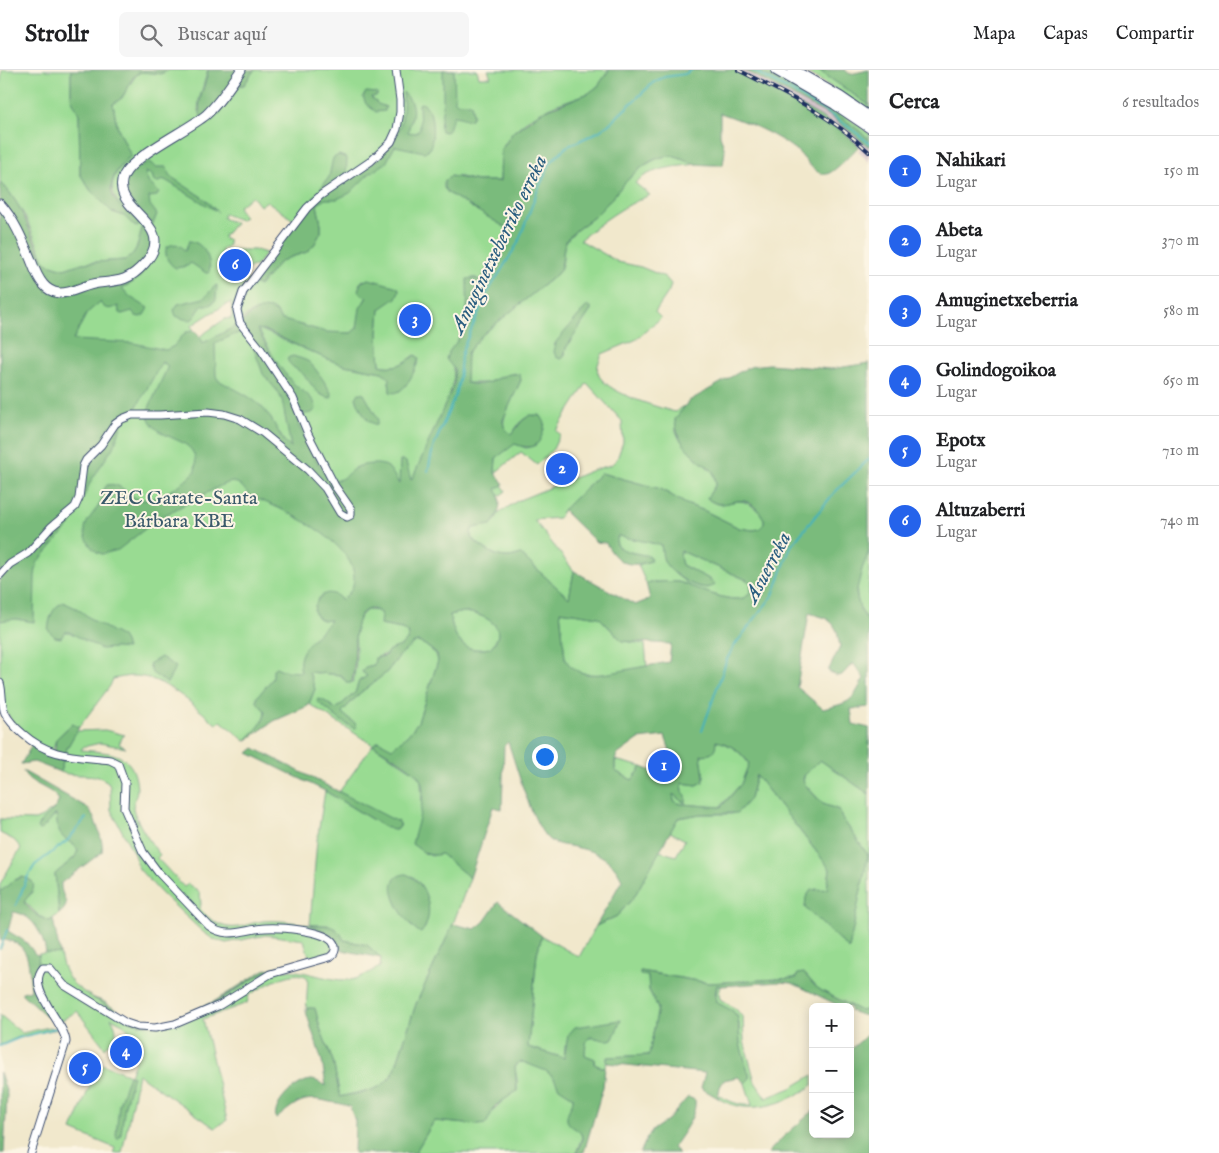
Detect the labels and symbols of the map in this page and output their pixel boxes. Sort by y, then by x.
water label: Amuginetxeberriko erreka [444,151,554,340]
pin: 6 [219,246,251,284]
pin: 3 [399,301,431,339]
pin: 2 [546,450,578,488]
park label: ZEC Garate-Santa Bárbara KBE [100,486,258,534]
water label: Asuerreka [738,528,798,609]
your location [532,744,558,770]
pin: 1 [648,747,680,785]
pin: 4 [110,1033,142,1071]
pin: 5 [69,1049,101,1087]

